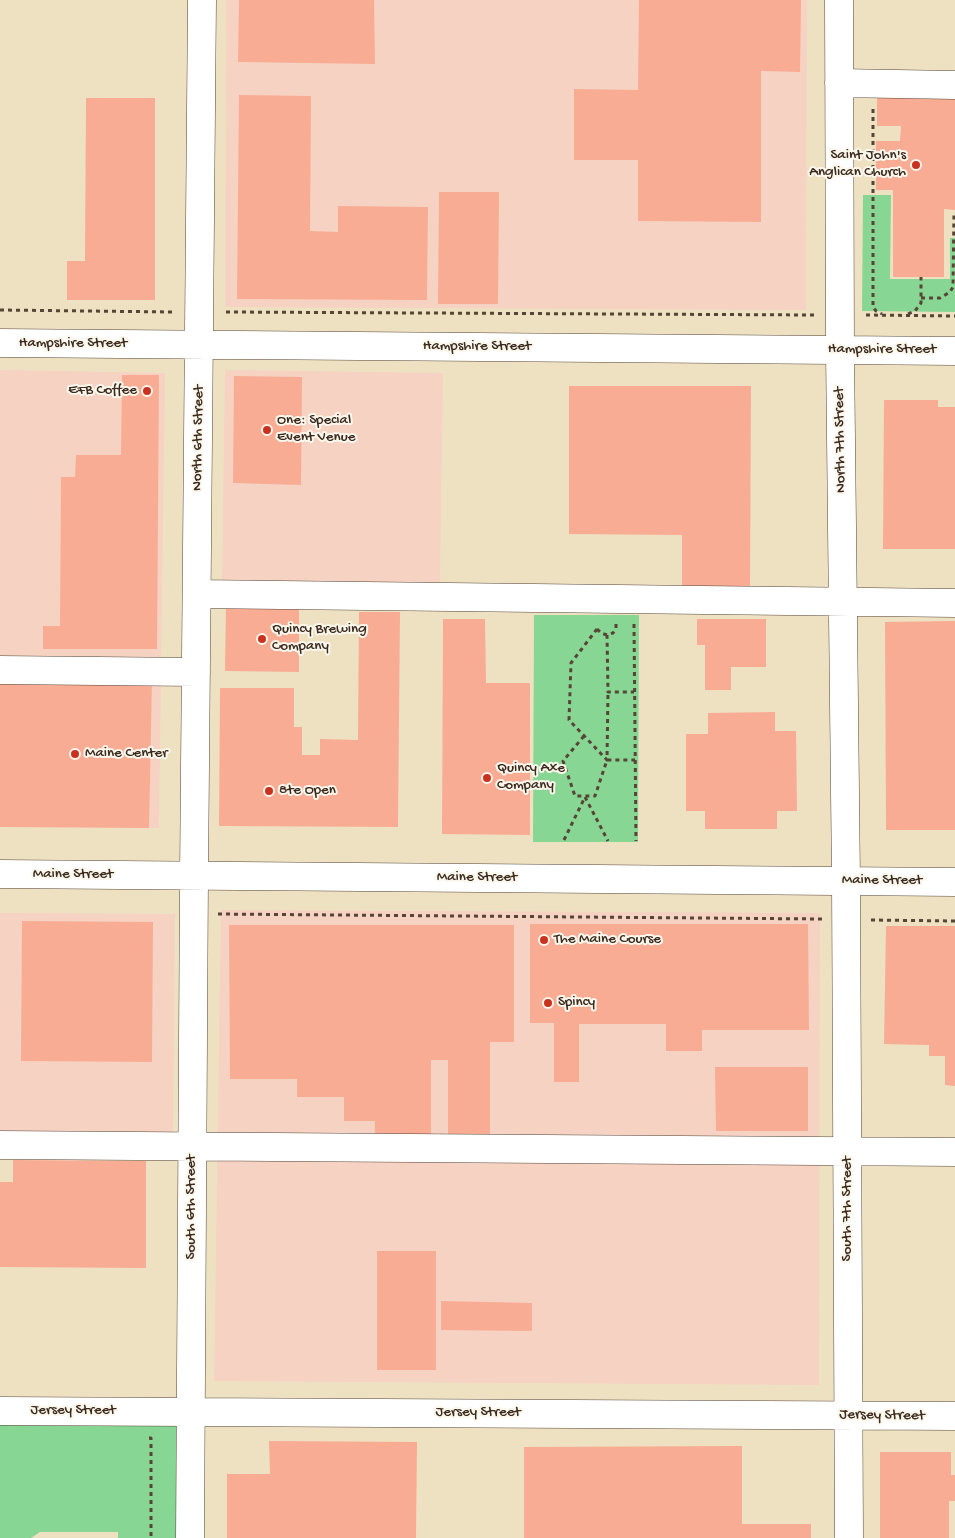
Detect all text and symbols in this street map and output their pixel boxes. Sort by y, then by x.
place label: Saint John's Anglican Church [809,147,906,182]
marker: Saint John's Anglican Church [910,159,922,171]
street label: Hampshire Street [19,335,127,353]
street label: Hampshire Street [423,338,531,356]
street label: Hampshire Street [828,341,936,359]
place label: EFB Coffee [68,382,137,400]
marker: EFB Coffee [141,385,153,397]
street label: North 6th Street [189,385,209,491]
street label: North 7th Street [831,387,851,493]
place label: One: Special Event Venue [277,412,355,447]
marker: One: Special Event Venue [261,424,273,436]
place label: Quincy Brewing Company [272,621,367,656]
marker: Quincy Brewing Company [256,633,268,645]
place label: Maine Center [85,745,168,763]
marker: Maine Center [69,748,81,760]
place label: Quincy Axe Company [497,760,565,795]
marker: Quincy Axe Company [481,772,493,784]
place label: 8te Open [279,782,336,800]
marker: 8te Open [263,785,275,797]
street label: Maine Street [33,866,113,884]
street label: Maine Street [437,869,517,887]
street label: Maine Street [842,872,922,890]
place label: The Maine Course [554,931,661,949]
marker: The Maine Course [538,934,550,946]
place label: Spincy [558,994,595,1012]
marker: Spincy [542,997,554,1009]
street label: South 6th Street [183,1155,201,1259]
street label: South 7th Street [839,1156,857,1262]
street label: Jersey Street [30,1402,116,1420]
street label: Jersey Street [435,1404,521,1422]
street label: Jersey Street [839,1406,925,1426]

